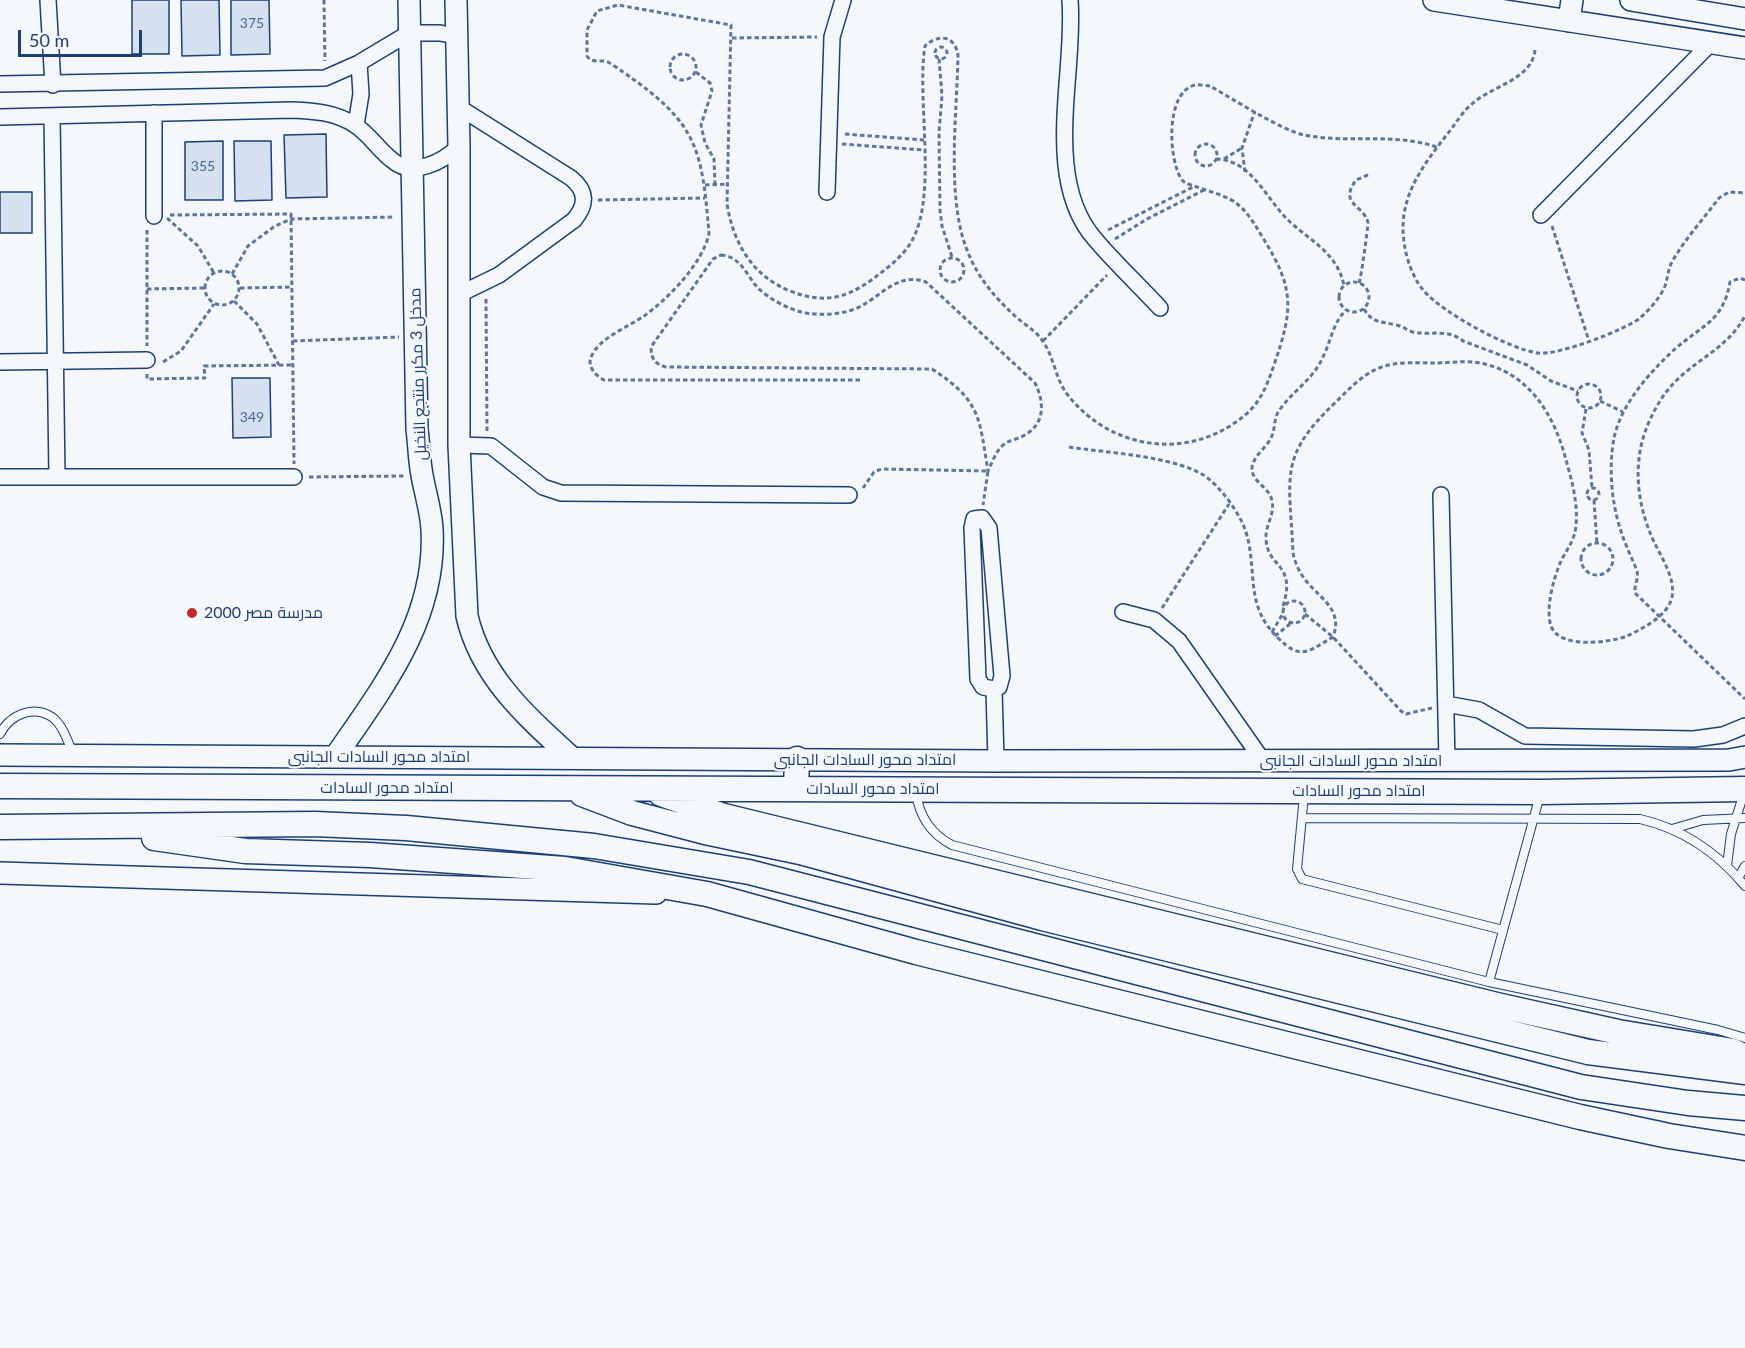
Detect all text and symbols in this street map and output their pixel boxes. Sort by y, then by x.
house number: 375 [240,15,264,31]
scale bar [21,18,146,56]
text: 50 m [29,29,69,51]
house number: 355 [191,158,215,174]
street label: مدخل 3 مكرر منتجع النخيل [405,287,431,461]
house number: 349 [240,409,264,425]
place label: مدرسة مصر 2000 [204,603,323,623]
marker: مدرسة مصر 2000 [185,606,199,620]
street label: امتداد محور السادات الجانبى [288,747,470,767]
street label: امتداد محور السادات الجانبى [774,750,956,770]
street label: امتداد محور السادات الجانبى [1260,751,1442,771]
street label: امتداد محور السادات [320,778,454,798]
street label: امتداد محور السادات [806,779,940,799]
street label: امتداد محور السادات [1292,781,1426,801]

